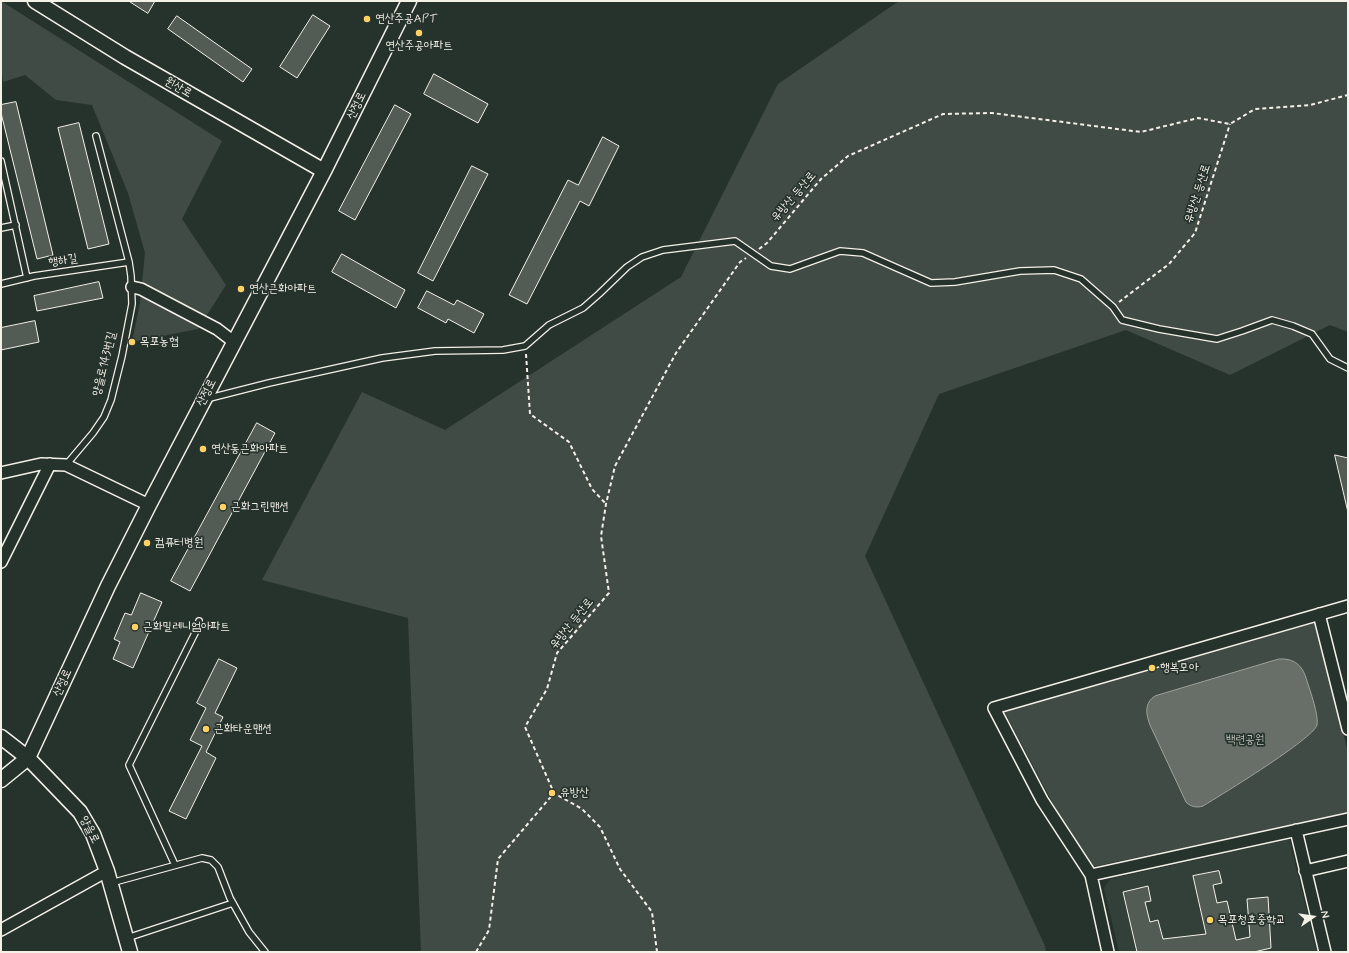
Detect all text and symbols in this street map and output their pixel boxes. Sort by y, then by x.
place label: 연산주공APT [375,12,437,26]
marker: 연산주공APT [362,14,372,24]
marker: 연산주공아파트 [414,28,424,38]
place label: 연산주공아파트 [385,39,453,53]
street label: 원산로 [162,75,194,101]
street label: 산정로 [344,90,370,122]
street label: 유방산 등산로 [1182,163,1214,225]
street label: 유방산 등산로 [768,169,820,225]
street label: 행하길 [48,252,78,270]
place label: 연산근화아파트 [249,282,317,296]
marker: 연산근화아파트 [236,284,246,294]
street label: 양을로143번길 [90,330,120,398]
place label: 목포농협 [140,335,179,349]
marker: 목포농협 [127,337,137,347]
street label: 산정로 [194,377,220,409]
place label: 연산동근화아파트 [211,442,288,456]
marker: 연산동근화아파트 [198,444,208,454]
place label: 근화그린맨션 [231,500,289,514]
marker: 근화그린맨션 [218,502,228,512]
place label: 컴퓨터병원 [155,536,203,550]
marker: 컴퓨터병원 [142,538,152,548]
street label: 유방산 등산로 [547,596,597,652]
place label: 근화밀레니엄아파트 [143,620,230,634]
marker: 근화밀레니엄아파트 [130,622,140,632]
place label: 행복모아 [1160,661,1199,675]
marker: 행복모아 [1147,663,1157,673]
street label: 산정로 [50,667,76,699]
place label: 근화타운맨션 [214,722,272,736]
marker: 근화타운맨션 [201,724,211,734]
park label: 백련공원 [1226,733,1264,747]
place label: 유방산 [560,786,589,800]
marker: 유방산 [547,788,557,798]
street label: 양을로 [76,814,102,846]
north arrow [1293,897,1333,937]
text: N [1317,909,1332,919]
place label: 목포청호중학교 [1218,913,1286,927]
marker: 목포청호중학교 [1205,915,1215,925]

